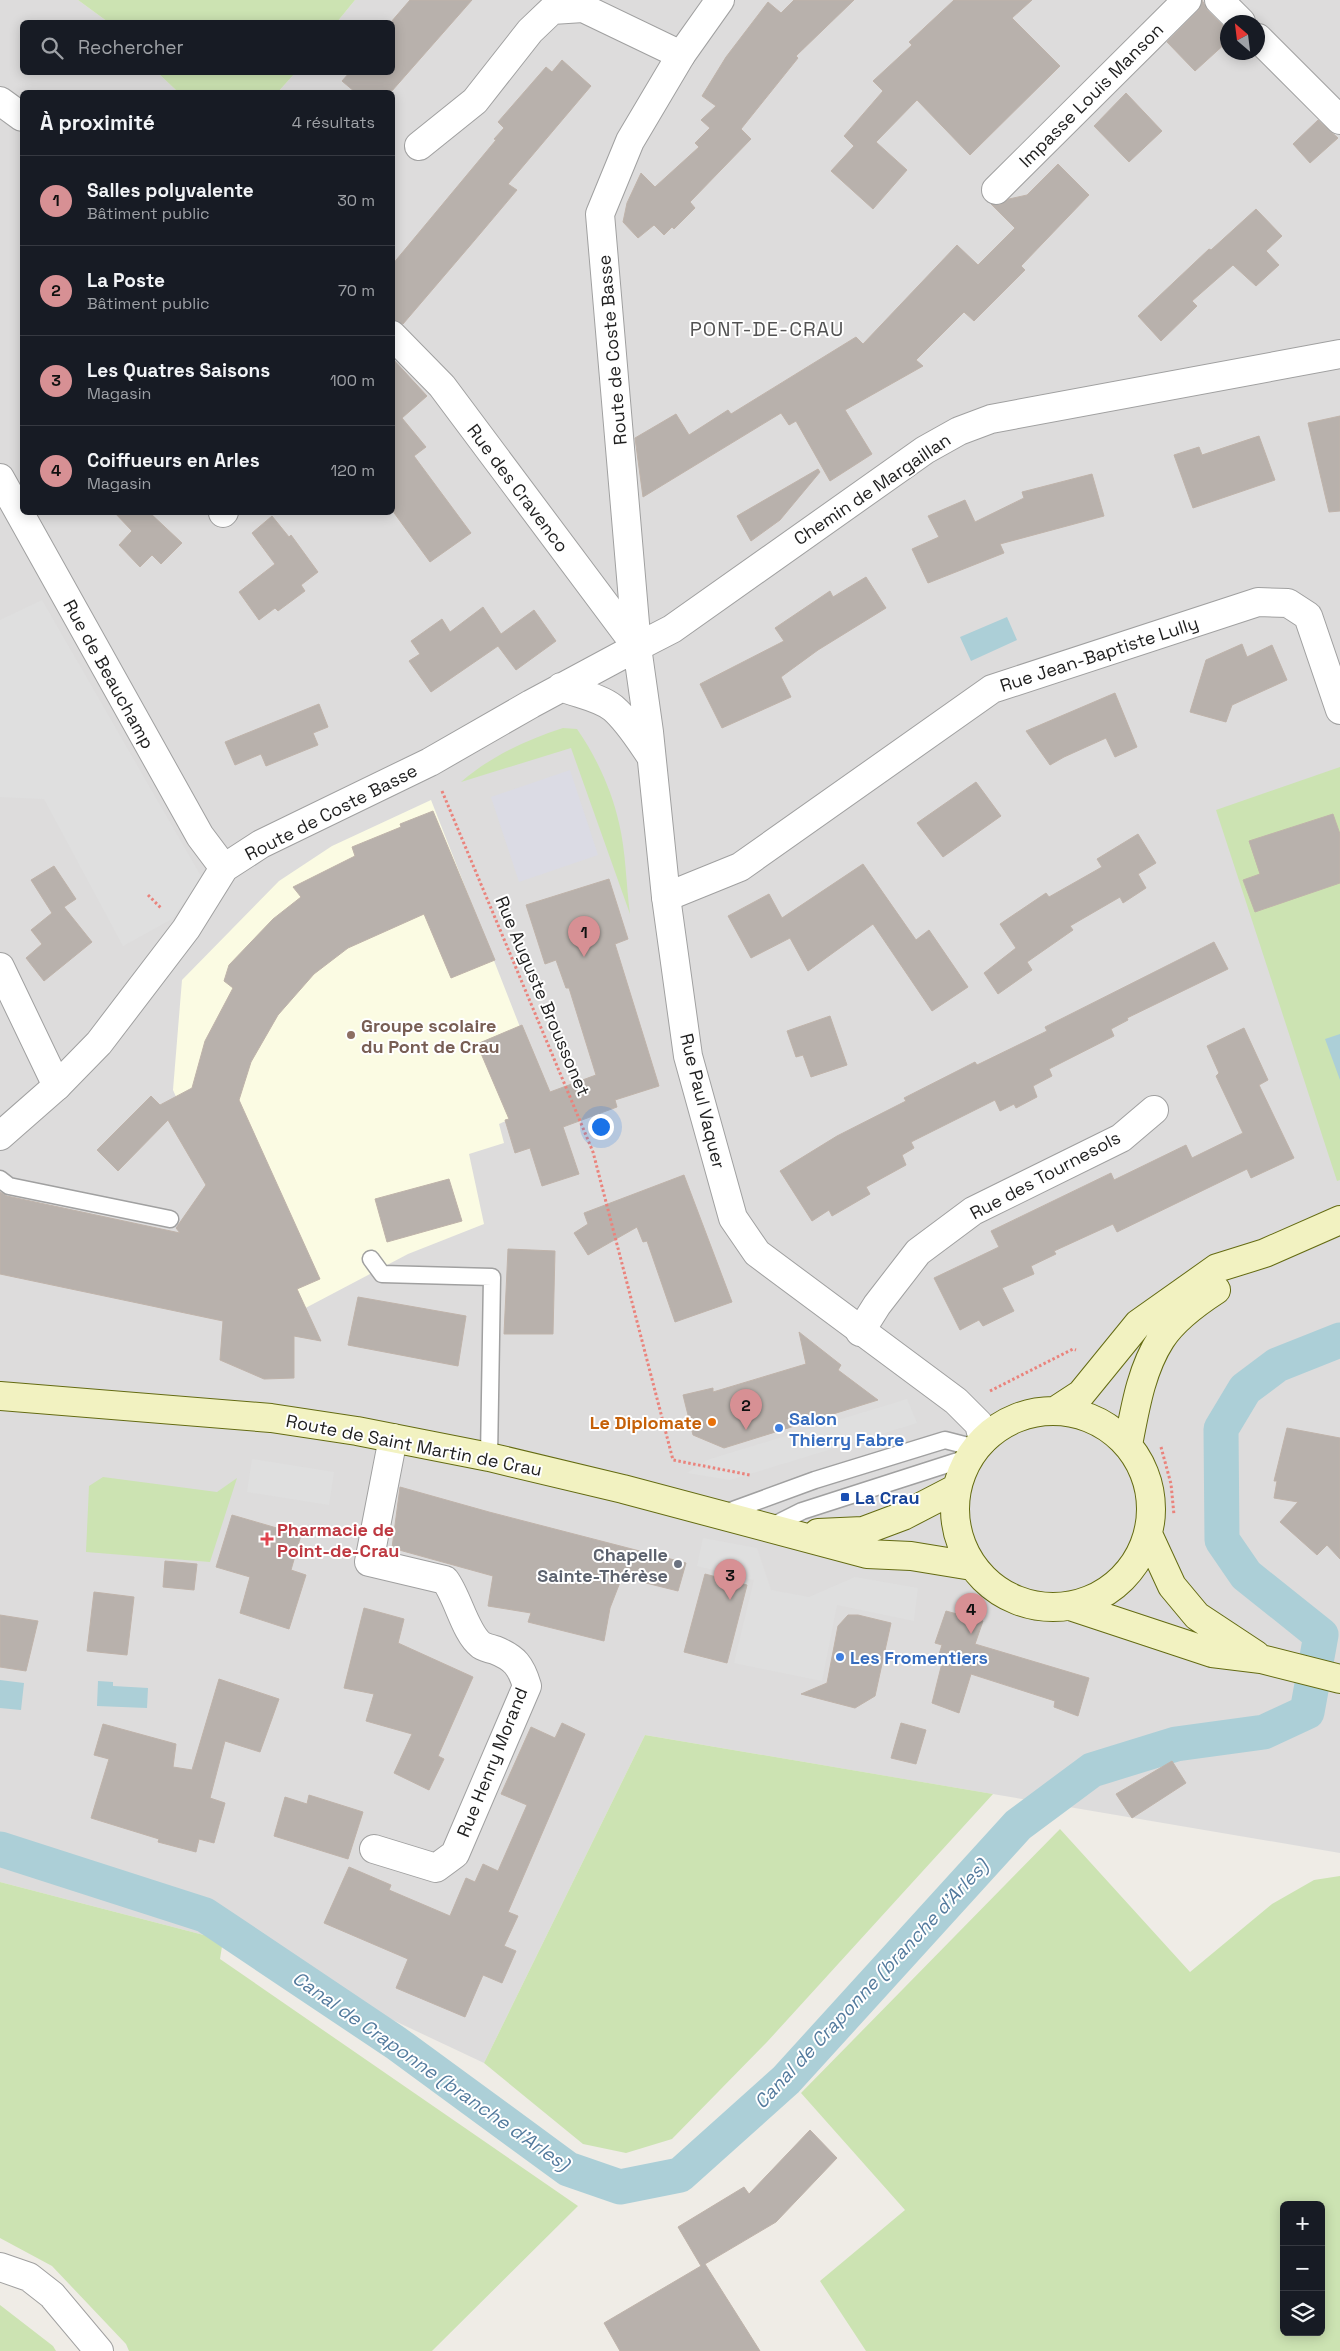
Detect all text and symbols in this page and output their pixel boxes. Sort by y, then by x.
north arrow [1220,15,1265,60]
street label: Impasse Louis Manson [1014,18,1168,172]
search box [20,20,395,75]
icon: search [38,34,66,62]
text: Rechercher [78,35,184,60]
text: À proximité [40,109,155,136]
text: 4 résultats [292,112,375,133]
text: Salles polyvalente [87,178,254,203]
text: 1 [52,190,60,211]
text: 30 m [337,190,375,211]
text: Bâtiment public [87,203,210,224]
street label: Route de Coste Basse [592,254,632,446]
text: La Poste [87,268,165,293]
text: 2 [51,280,61,301]
text: 70 m [338,280,375,301]
text: Bâtiment public [87,293,210,314]
district label: PONT-DE-CRAU [690,316,844,342]
text: Les Quatres Saisons [87,358,270,383]
text: 3 [51,370,61,391]
text: 100 m [330,370,375,391]
text: Magasin [87,383,151,404]
street label: Rue des Cravenco [462,419,574,557]
street label: Chemin de Margaillan [789,428,955,550]
text: Coiffueurs en Arles [87,448,260,473]
text: 4 [51,460,61,481]
text: 120 m [331,460,375,481]
text: Magasin [87,473,151,494]
street label: Rue de Beauchamp [58,595,160,753]
street label: Rue Jean-Baptiste Lully [997,611,1201,697]
street label: Route de Coste Basse [241,758,421,866]
street label: Rue Auguste Broussonet [490,893,596,1099]
pin: 1 [568,916,600,957]
place label: Groupe scolaire du Pont de Crau [361,1014,500,1058]
marker: Groupe scolaire du Pont de Crau [345,1029,357,1041]
street label: Rue Paul Vaquer [675,1031,731,1171]
your location [588,1114,614,1140]
street label: Rue des Tournesols [966,1126,1124,1224]
pin: 2 [730,1389,762,1430]
place label: Salon Thierry Fabre [789,1407,904,1451]
street label: Route de Saint Martin de Crau [284,1409,544,1481]
place label: Le Diplomate [590,1411,702,1434]
marker: Le Diplomate [706,1416,718,1428]
marker: Salon Thierry Fabre [773,1422,785,1434]
place label: La Crau [855,1486,919,1509]
marker: La Crau [839,1491,851,1503]
place label: Pharmacie de Point-de-Crau [277,1518,399,1562]
marker: Pharmacie de Point-de-Crau [261,1533,273,1545]
place label: Chapelle Sainte-Thérèse [537,1543,668,1587]
marker: Chapelle Sainte-Thérèse [672,1558,684,1570]
pin: 3 [714,1559,746,1600]
pin: 4 [955,1593,987,1634]
place label: Les Fromentiers [850,1646,988,1669]
marker: Les Fromentiers [834,1651,846,1663]
street label: Rue Henry Morand [451,1684,533,1840]
water label: Canal de Craponne (branche d'Arles) [748,1853,995,2114]
water label: Canal de Craponne (branche d'Arles) [288,1965,576,2178]
map controls [1280,2201,1325,2336]
button: + [1280,2201,1325,2246]
button: − [1280,2246,1325,2291]
button: layers [1280,2291,1325,2336]

